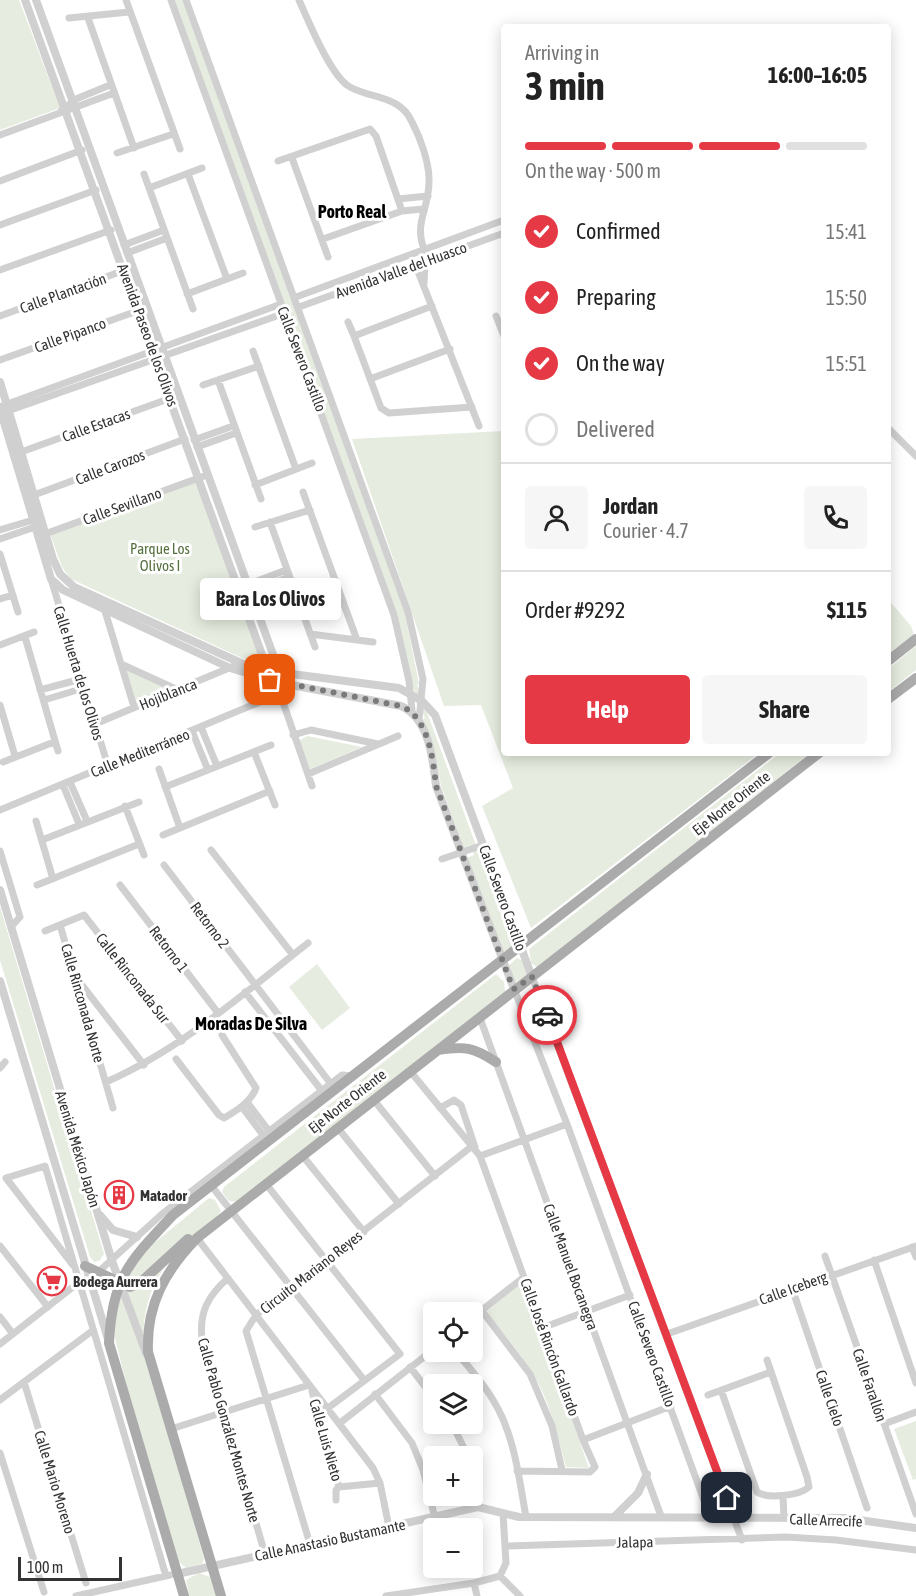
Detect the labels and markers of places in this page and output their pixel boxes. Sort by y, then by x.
callout: Bara Los Olivos [200,578,340,620]
pin [244,654,295,705]
building icon: Matador [103,1179,135,1211]
place label: Matador [140,1187,187,1204]
supermarket icon: Bodega Aurrera [36,1265,68,1297]
place label: Bodega Aurrera [73,1273,158,1290]
pin [701,1472,752,1523]

